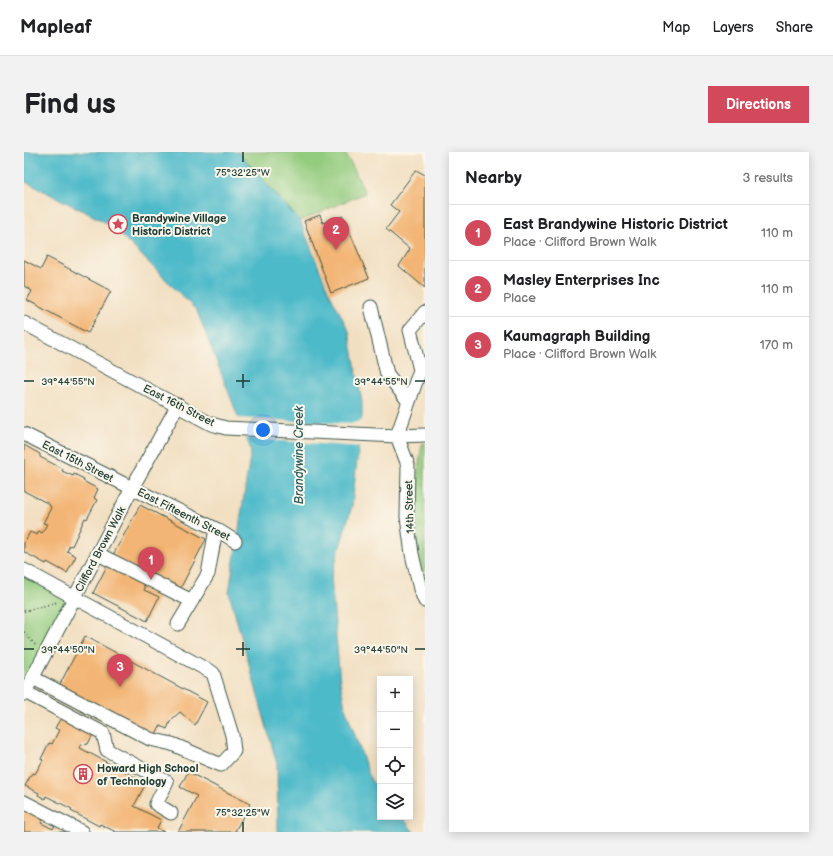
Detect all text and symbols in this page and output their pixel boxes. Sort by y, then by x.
text: Mapleaf [20,16,92,39]
text: Map [662,19,690,36]
text: Layers [712,19,754,36]
text: Share [776,19,813,36]
button: Directions [708,86,809,123]
text: Find us [24,88,116,121]
text: 75°32'25"W [216,167,270,179]
text: Nearby [465,168,522,188]
text: 3 results [742,170,793,186]
place label: Brandywine Village Historic District [132,212,226,238]
place icon: Brandywine Village Historic District [107,213,129,235]
text: East Brandywine Historic District [503,215,728,234]
pin: 2 [323,217,349,250]
text: 1 [475,225,481,241]
text: 110 m [761,225,793,241]
text: Place · Clifford Brown Walk [503,234,656,250]
text: Masley Enterprises Inc [503,271,660,290]
text: 2 [474,281,482,297]
text: 110 m [761,281,793,297]
text: Place [503,290,536,306]
text: Kaumagraph Building [503,327,650,346]
text: 3 [474,337,482,353]
text: 170 m [760,337,793,353]
text: Place · Clifford Brown Walk [503,346,656,362]
text: 39°44'55"N [41,376,95,388]
text: 39°44'55"N [354,376,408,388]
street label: East 16th Street [141,382,217,429]
water label: Brandywine Creek [292,405,307,504]
your location [253,420,273,440]
street label: East 15th Street [40,438,116,485]
street label: 14th Street [402,479,417,534]
street label: East Fifteenth Street [135,485,233,544]
street label: Clifford Brown Walk [72,504,129,594]
pin: 1 [138,547,164,580]
text: 39°44'50"N [41,644,95,656]
text: 39°44'50"N [354,644,408,656]
pin: 3 [107,654,133,687]
map controls [377,676,413,820]
button: + [377,676,413,712]
button: − [377,712,413,748]
button: locate [377,748,413,784]
place label: Howard High School of Technology [97,762,199,788]
building icon: Howard High School of Technology [72,763,94,785]
button: layers [377,784,413,820]
text: 75°32'25"W [216,807,270,819]

